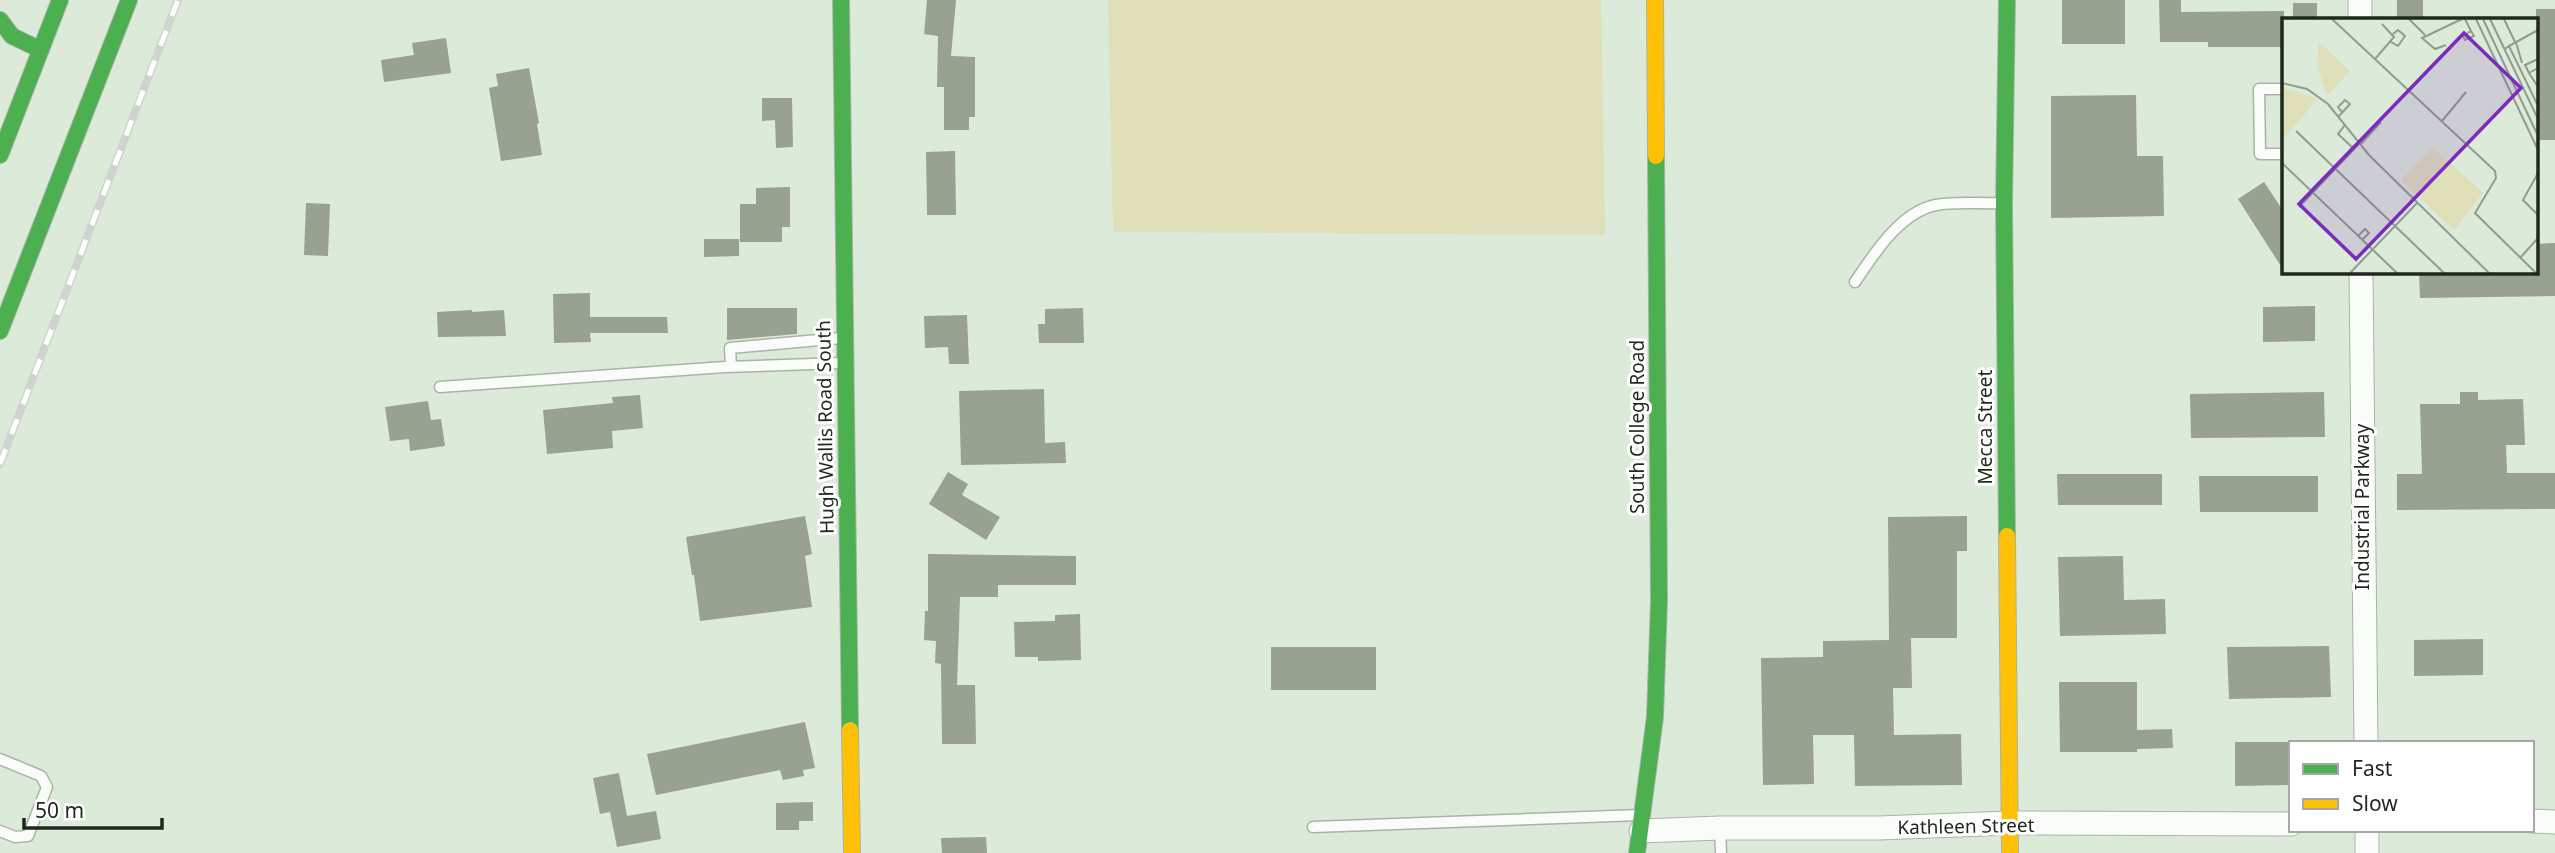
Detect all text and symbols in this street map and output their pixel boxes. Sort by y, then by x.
inset map [2282,18,2538,273]
street label: Hugh Wallis Road South [810,320,840,534]
street label: South College Road [1624,340,1650,514]
street label: Mecca Street [1972,369,1998,484]
street label: Industrial Parkway [2349,424,2375,590]
legend [2289,741,2534,832]
text: Fast [2352,754,2393,782]
scale bar [24,786,163,830]
text: Slow [2352,789,2398,817]
text: 50 m [35,796,84,824]
street label: Kathleen Street [1897,812,2035,840]

